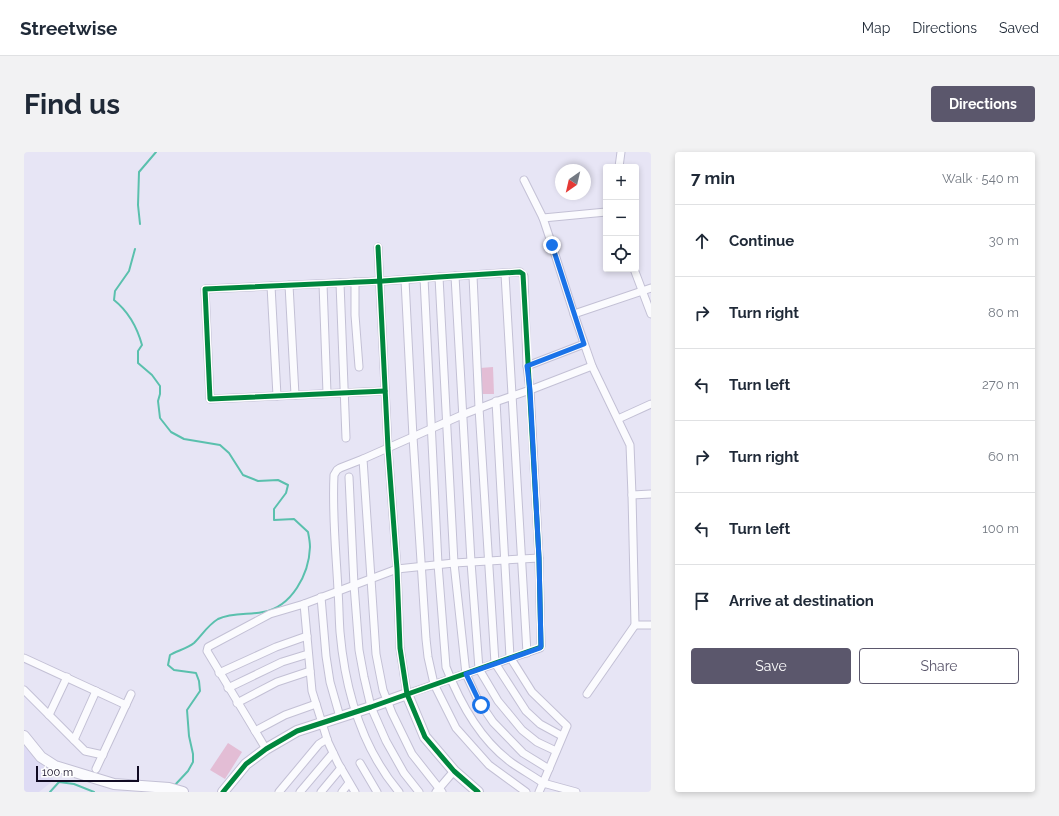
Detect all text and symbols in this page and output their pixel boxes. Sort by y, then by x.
text: Streetwise [20,17,117,39]
text: Map [862,20,890,36]
text: Directions [912,20,977,36]
text: Saved [999,20,1039,36]
button: Directions [931,86,1035,122]
text: Find us [24,88,120,121]
north arrow [555,164,591,200]
map controls [603,164,639,272]
button: + [603,164,639,200]
text: 7 min [691,168,735,188]
text: Walk · 540 m [942,171,1019,186]
button: − [603,200,639,236]
icon: ahead [691,230,713,252]
text: Continue [729,232,794,250]
text: 30 m [989,233,1019,248]
route end [543,236,561,254]
button: locate [603,236,639,272]
icon: right [691,302,713,324]
text: Turn right [729,304,799,322]
text: 80 m [988,305,1019,320]
icon: left [691,374,713,396]
text: Turn left [729,376,790,394]
text: 270 m [982,377,1019,392]
icon: right [691,446,713,468]
text: Turn right [729,448,799,466]
text: 60 m [988,449,1019,464]
icon: left [691,518,713,540]
text: Turn left [729,520,790,538]
text: 100 m [982,521,1019,536]
icon: arrive [691,590,713,612]
text: Arrive at destination [729,592,874,610]
button: Save [691,648,851,684]
button: Share [859,648,1019,684]
route start [472,696,490,714]
scale bar [36,764,139,783]
text: 100 m [42,766,73,779]

